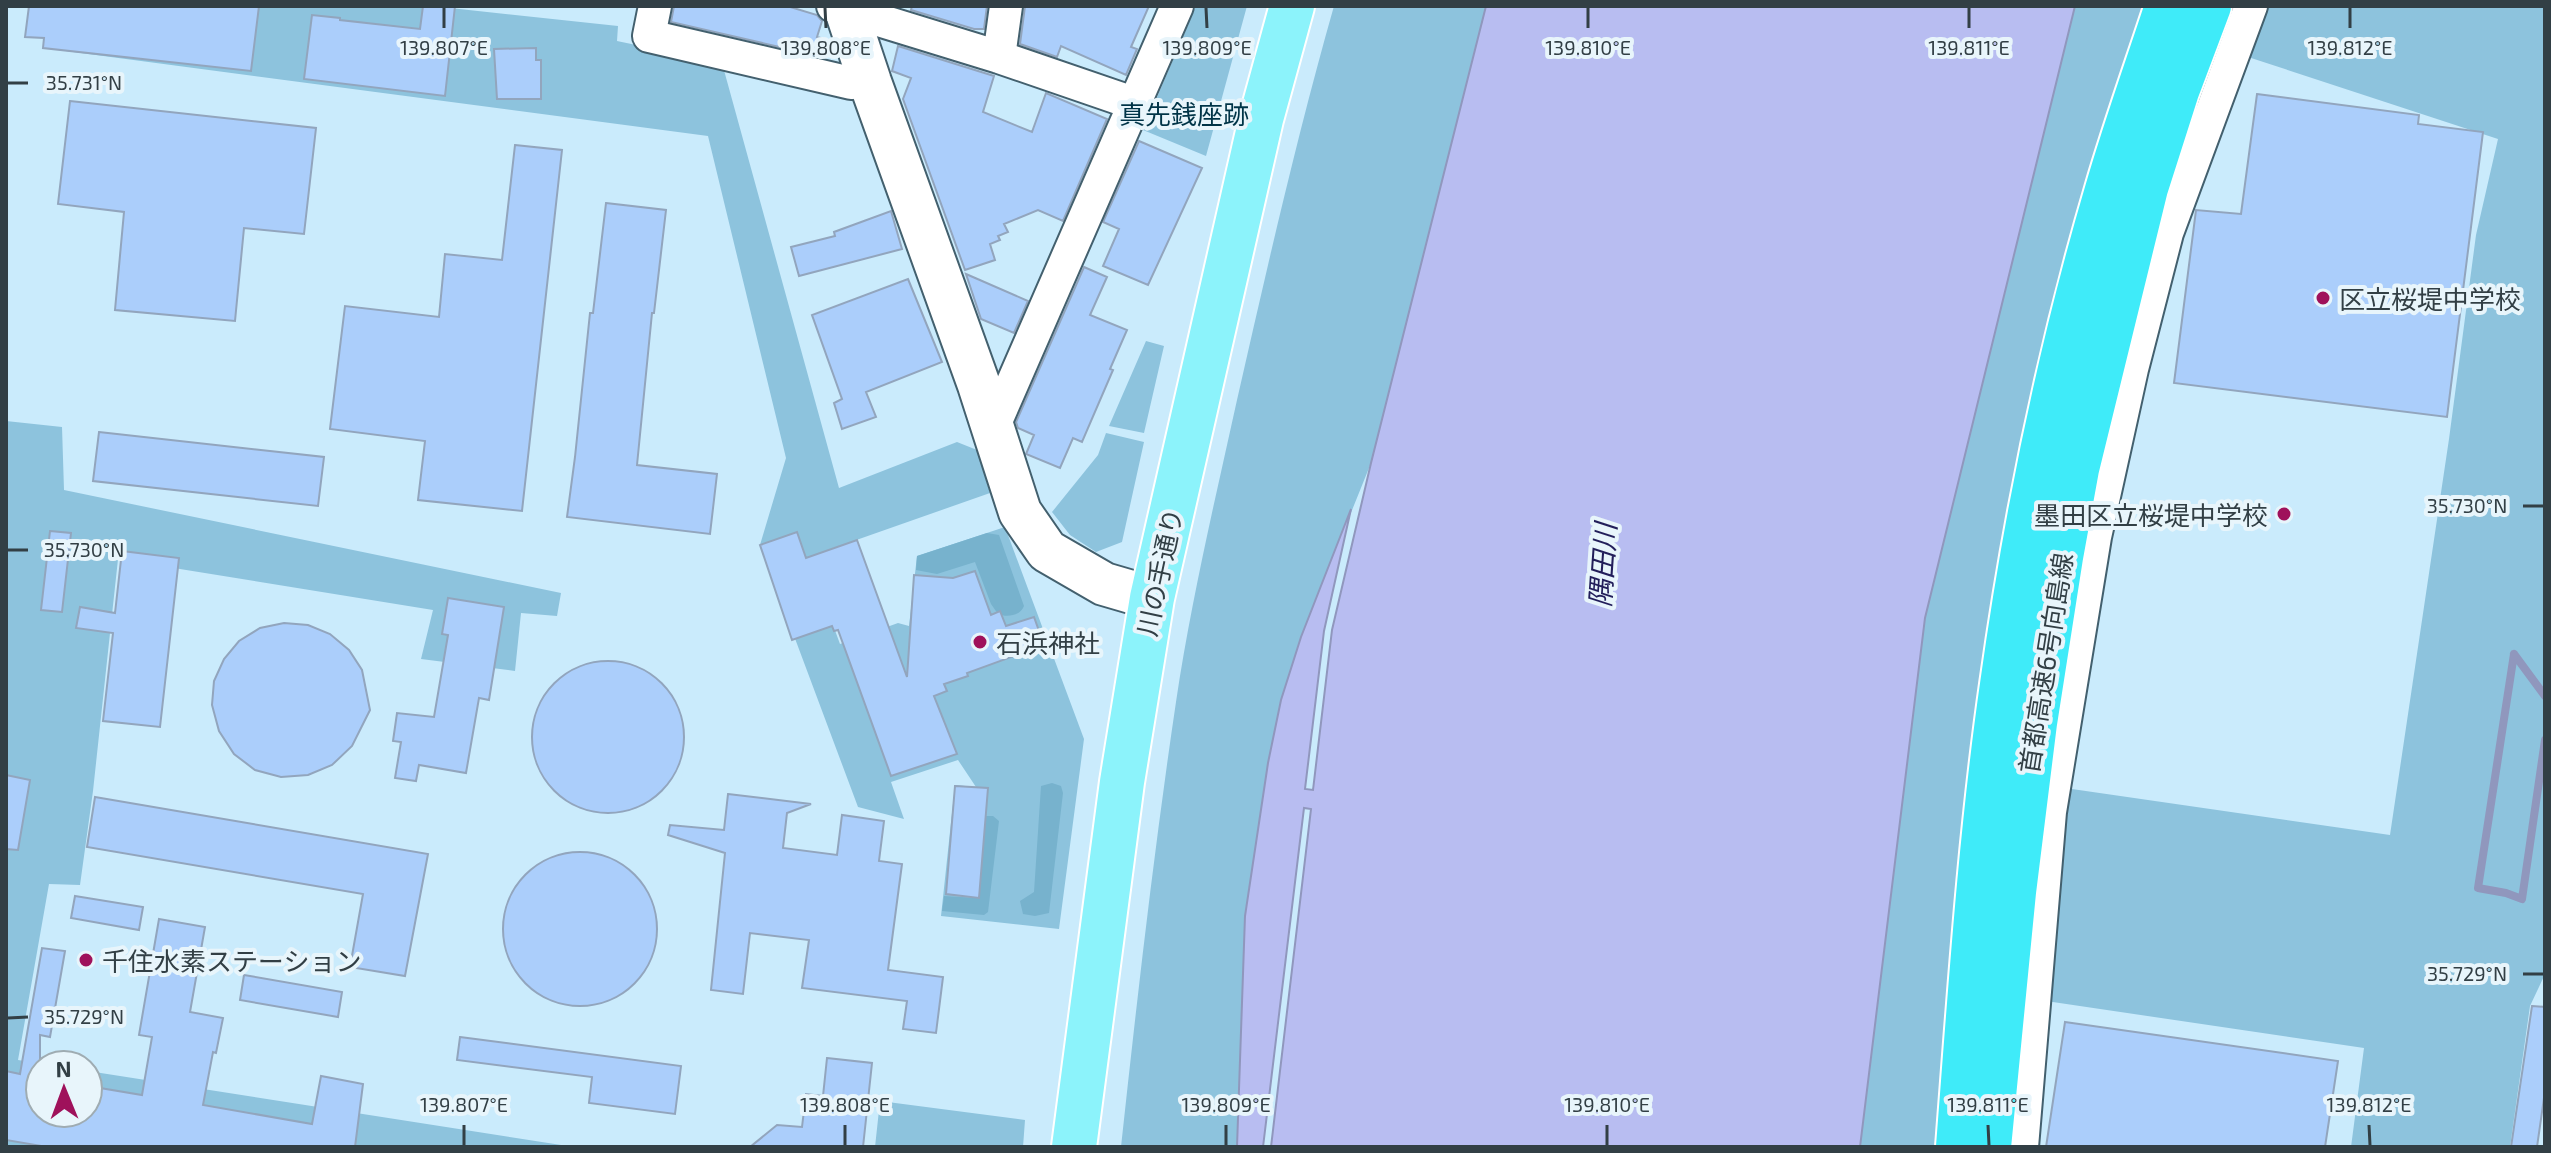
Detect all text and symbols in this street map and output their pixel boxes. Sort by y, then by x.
text: 139.807°E [400,35,488,59]
text: 139.808°E [781,35,871,59]
text: 139.809°E [1162,35,1252,59]
text: 139.810°E [1545,35,1631,59]
text: 139.811°E [1928,35,2010,59]
text: 139.812°E [2308,35,2392,59]
text: 35.731°N [46,70,122,94]
park label: 真先銭座跡 [1119,98,1249,129]
place label: 区立桜堤中学校 [2339,283,2521,314]
marker: 区立桜堤中学校 [2314,289,2332,307]
text: 35.730°N [2427,493,2507,517]
place label: 墨田区立桜堤中学校 [2034,499,2268,530]
street label: 川の手通り [1130,505,1188,639]
marker: 墨田区立桜堤中学校 [2275,505,2293,523]
water label: 隅田川 [1582,519,1622,608]
text: 35.730°N [44,537,124,561]
street label: 首都高速6号向島線 [2012,551,2078,775]
place label: 石浜神社 [996,627,1100,658]
marker: 石浜神社 [971,633,989,651]
place label: 千住水素ステーション [102,945,361,976]
marker: 千住水素ステーション [77,951,95,969]
text: 35.729°N [2427,961,2507,985]
text: 35.729°N [44,1004,124,1028]
north arrow [24,1049,104,1129]
text: N [55,1055,72,1081]
text: 139.807°E [420,1092,508,1116]
text: 139.808°E [800,1092,890,1116]
text: 139.809°E [1181,1092,1271,1116]
text: 139.810°E [1564,1092,1650,1116]
text: 139.811°E [1947,1092,2029,1116]
text: 139.812°E [2327,1092,2411,1116]

